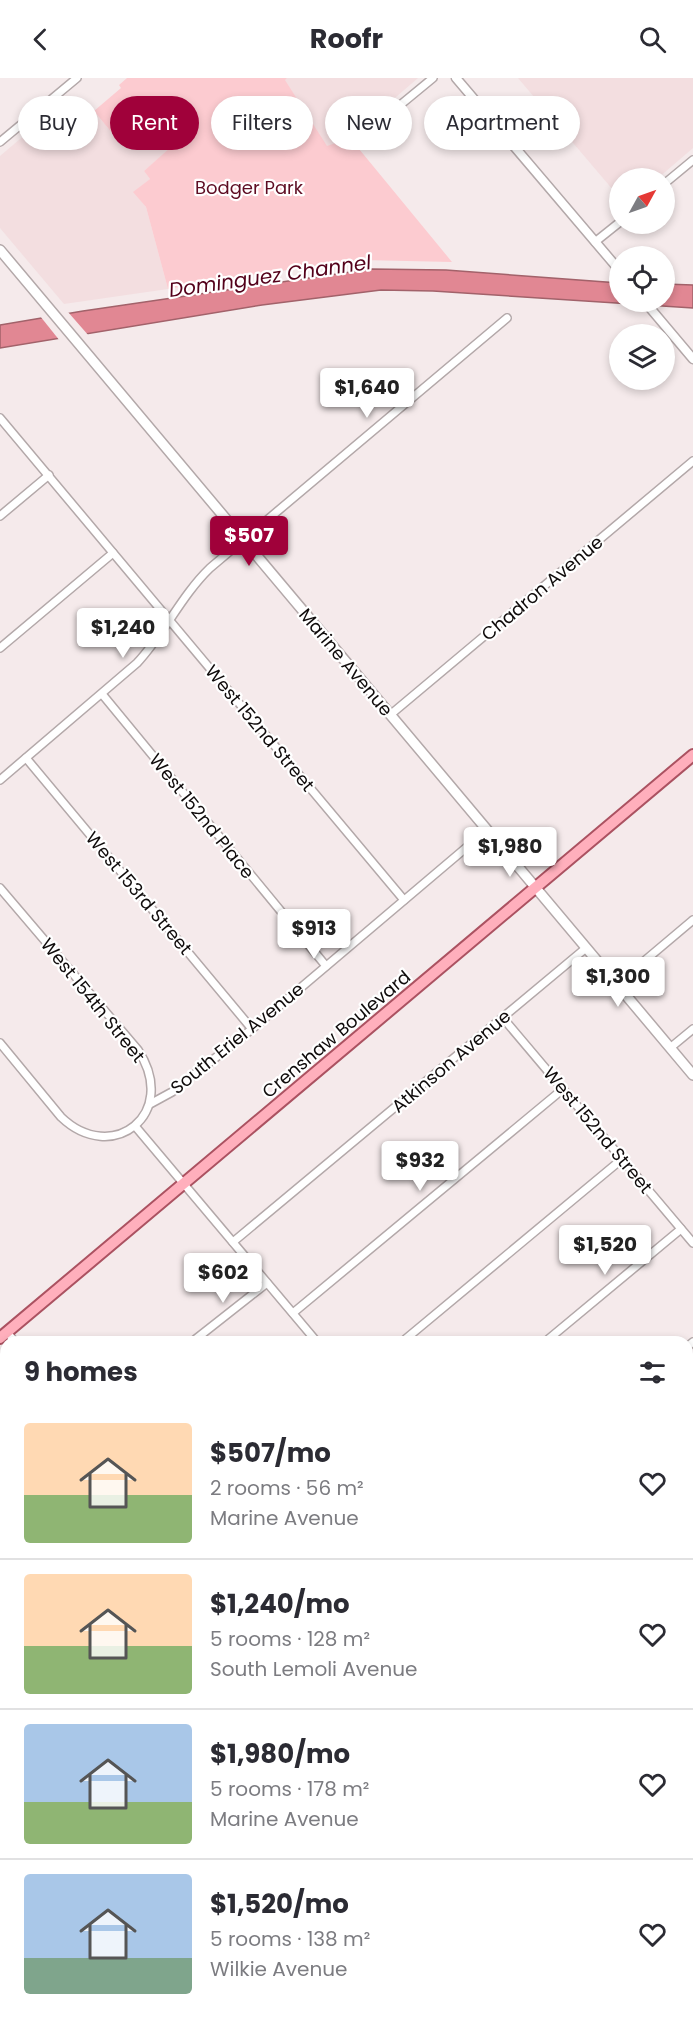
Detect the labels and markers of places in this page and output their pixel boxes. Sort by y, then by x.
pin: $1,640 [318,368,416,419]
pin: $507 [213,516,285,567]
pin: $1,240 [74,608,172,659]
pin: $1,980 [461,827,559,878]
pin: $913 [278,909,350,960]
pin: $1,300 [569,957,667,1008]
pin: $932 [384,1141,456,1192]
pin: $1,520 [556,1225,654,1276]
pin: $602 [187,1253,259,1304]

